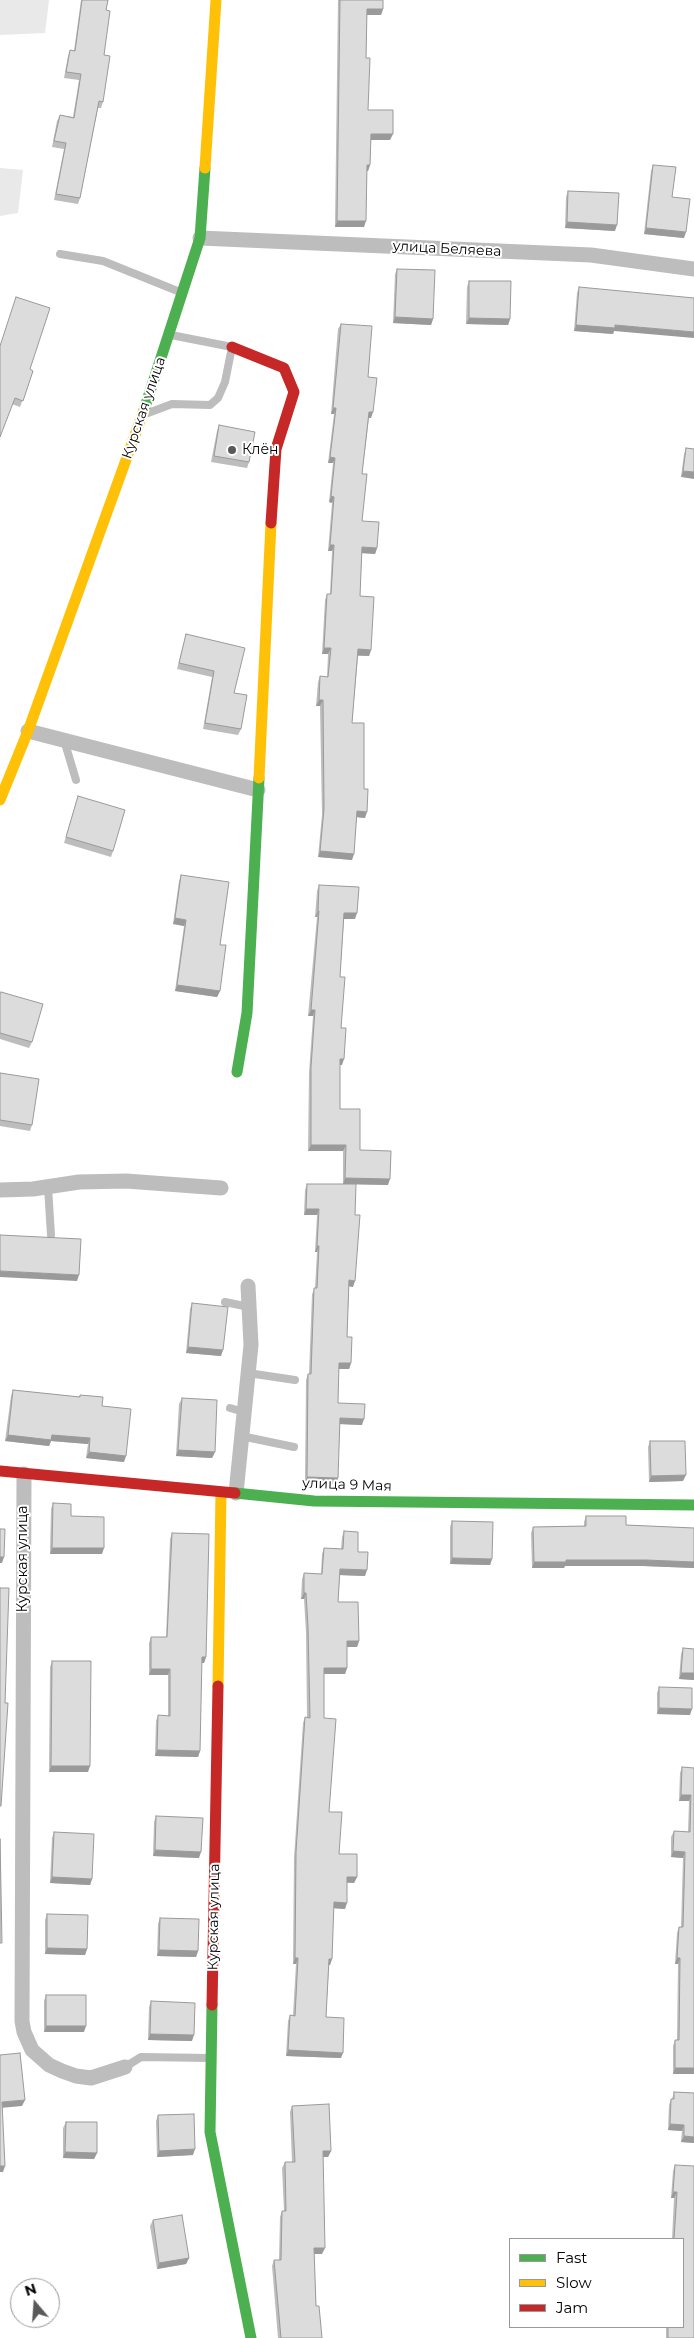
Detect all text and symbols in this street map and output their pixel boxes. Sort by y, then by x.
street label: улица Беляева [392,238,502,260]
street label: Курская улица [119,355,169,461]
place label: Клён [242,442,279,458]
marker: Клён [226,444,238,456]
street label: улица 9 Мая [302,1475,392,1495]
street label: Курская улица [15,1506,31,1612]
street label: Курская улица [205,1863,223,1971]
legend [509,2238,684,2328]
text: Fast [556,2248,587,2267]
text: Slow [556,2273,592,2292]
north arrow [10,2278,60,2328]
text: N [23,2279,39,2300]
text: Jam [556,2298,588,2317]

